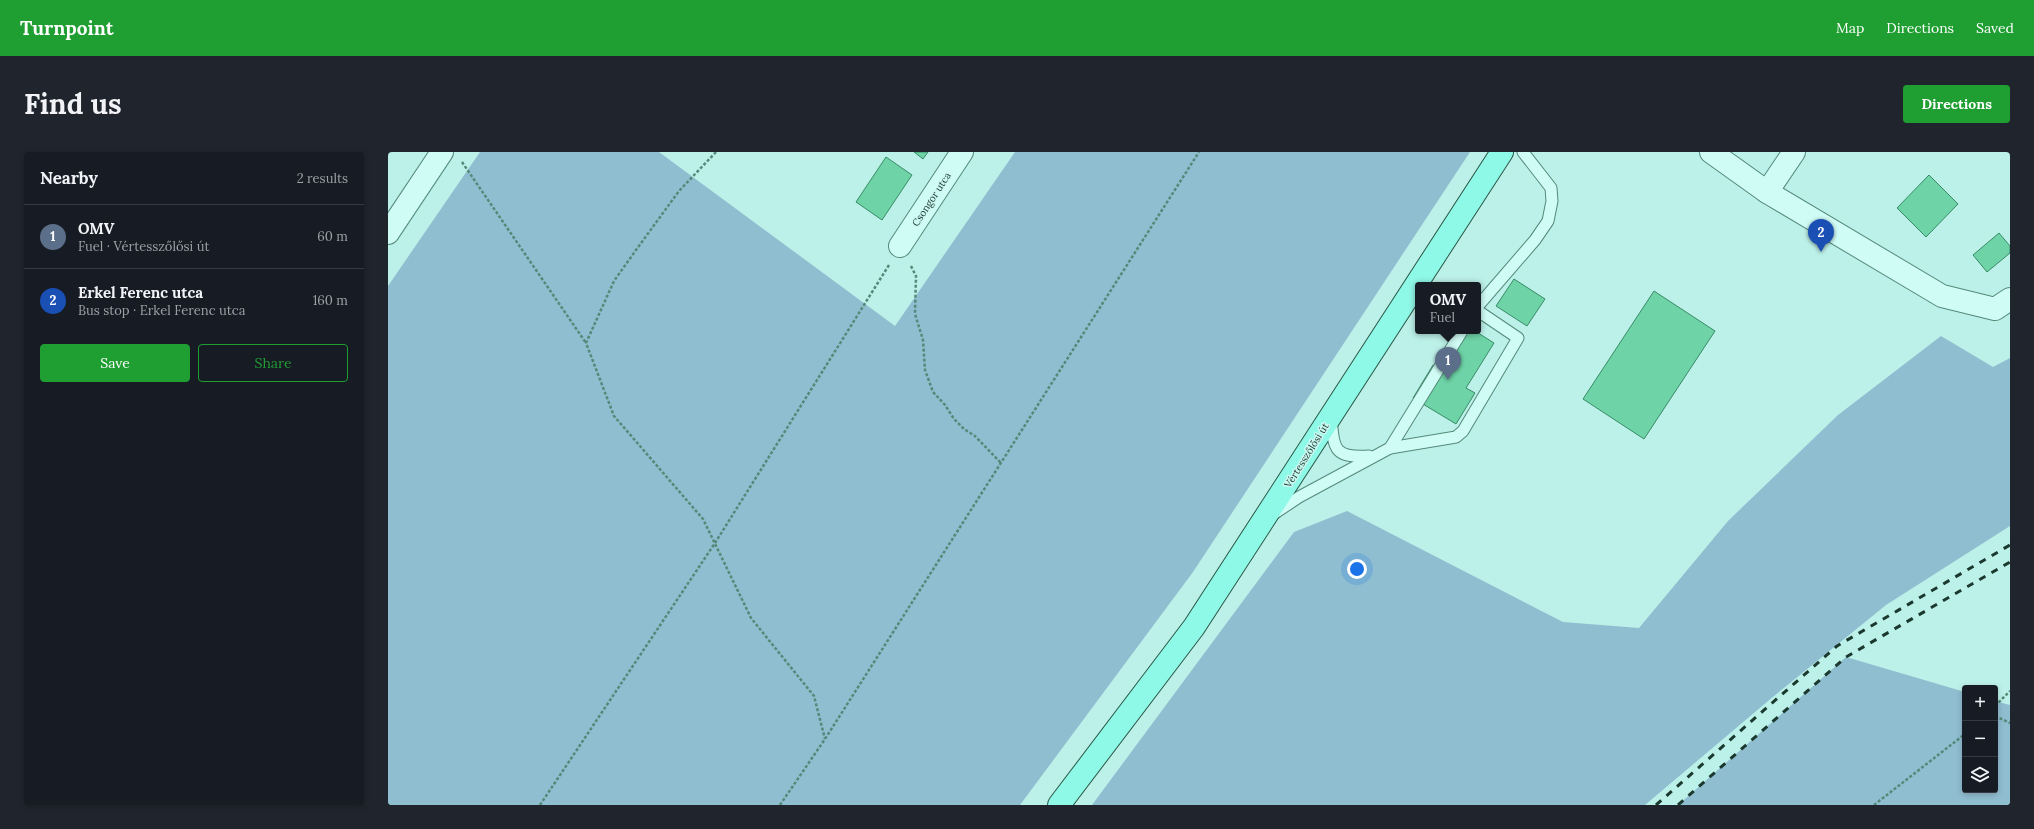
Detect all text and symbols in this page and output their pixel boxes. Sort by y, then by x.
text: Turnpoint [20,16,114,40]
text: Map [1836,19,1864,37]
text: Directions [1886,19,1954,37]
text: Saved [1976,19,2014,37]
button: Directions [1903,85,2010,123]
text: Find us [24,86,122,122]
text: Nearby [40,167,98,189]
text: 2 results [297,170,348,187]
street label: Csongor utca [909,170,954,229]
text: OMV [78,219,114,238]
pin: 2 [1808,219,1834,252]
text: 1 [50,228,56,245]
text: 60 m [317,228,348,245]
text: Fuel · Vértesszőlősi út [78,238,209,255]
popup [1415,282,1481,334]
text: Erkel Ferenc utca [78,283,203,302]
text: OMV [1430,290,1466,309]
text: 2 [50,292,56,309]
text: 160 m [313,292,348,309]
text: Bus stop · Erkel Ferenc utca [78,302,245,319]
text: Fuel [1430,309,1455,326]
button: Save [40,344,190,382]
button: Share [198,344,348,382]
pin: 1 [1435,347,1461,380]
street label: Vértesszőlősi út [1281,420,1332,491]
your location [1347,559,1367,579]
map controls [1962,685,1998,793]
button: + [1962,685,1998,721]
button: − [1962,721,1998,757]
button: layers [1962,757,1998,793]

